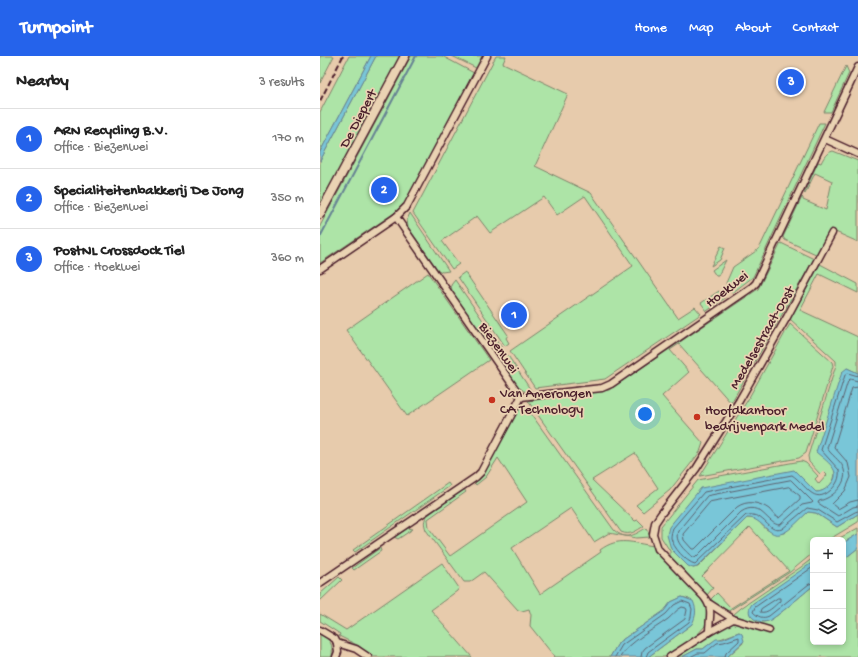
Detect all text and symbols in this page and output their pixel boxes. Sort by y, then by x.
text: Turnpoint [20,17,92,40]
text: Home [635,20,667,37]
text: Map [689,20,713,37]
text: About [735,20,771,37]
text: Contact [793,20,838,37]
pin: 3 [778,67,804,97]
text: Nearby [16,72,69,92]
text: 3 results [259,75,304,90]
street label: De Diepert [336,86,382,152]
text: ARN Recycling B.V. [54,122,168,140]
text: 1 [26,131,32,146]
text: 170 m [272,131,304,146]
text: Office · Biezenwei [54,140,148,155]
pin: 2 [371,175,397,205]
text: Specialiteitenbakkerij De Jong [54,182,244,200]
text: 2 [26,191,32,206]
text: 350 m [271,191,304,206]
text: Office · Biezenwei [54,200,148,215]
text: PostNL Crossdock Tiel [54,242,185,260]
text: 3 [26,251,32,266]
text: 360 m [271,251,304,266]
text: Office · Hoekwei [54,260,140,275]
street label: Hoekwei [703,268,752,312]
street label: Medelsestraat-Oost [727,283,800,393]
pin: 1 [501,300,527,330]
street label: Biezenwei [474,319,522,377]
place label: Van Amerongen CA Technology [499,386,592,419]
marker: Van Amerongen CA Technology [487,395,497,405]
place label: Hoofdkantoor bedrijvenpark Medel [705,403,825,436]
your location [635,404,655,424]
marker: Hoofdkantoor bedrijvenpark Medel [692,412,702,422]
map controls [810,537,846,645]
button: + [810,537,846,573]
button: − [810,573,846,609]
button: layers [810,609,846,645]

